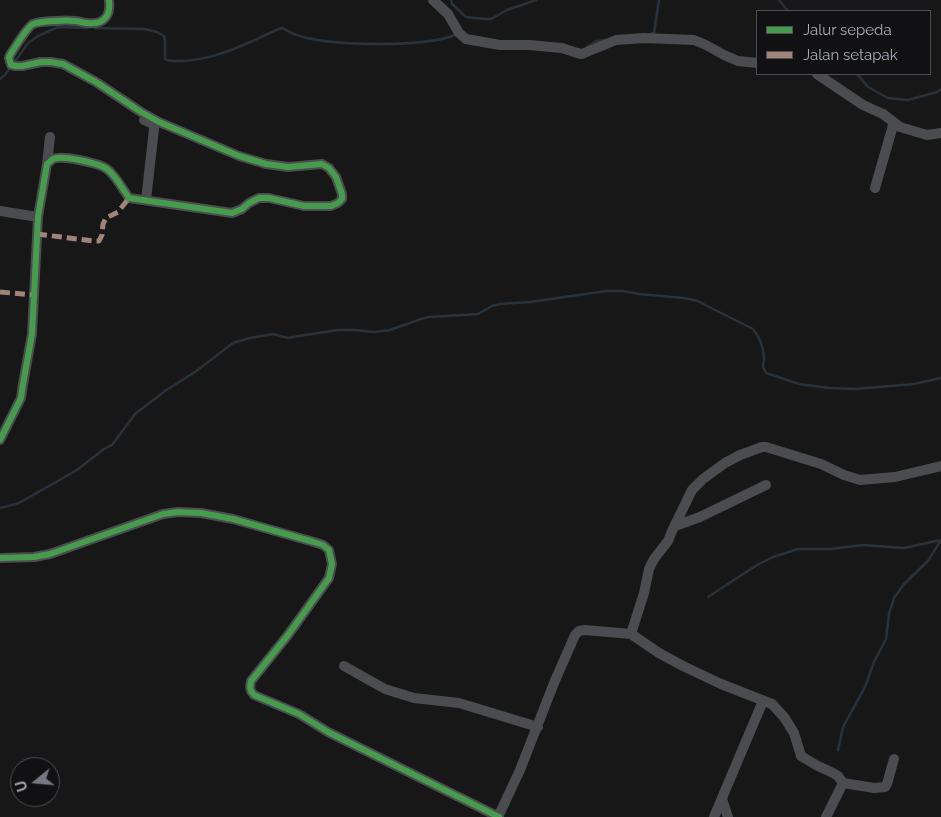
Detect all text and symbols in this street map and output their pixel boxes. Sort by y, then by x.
legend [756,10,931,75]
text: Jalur sepeda [803,21,892,39]
text: Jalan setapak [803,46,898,64]
north arrow [10,757,60,807]
text: U [12,779,31,793]

